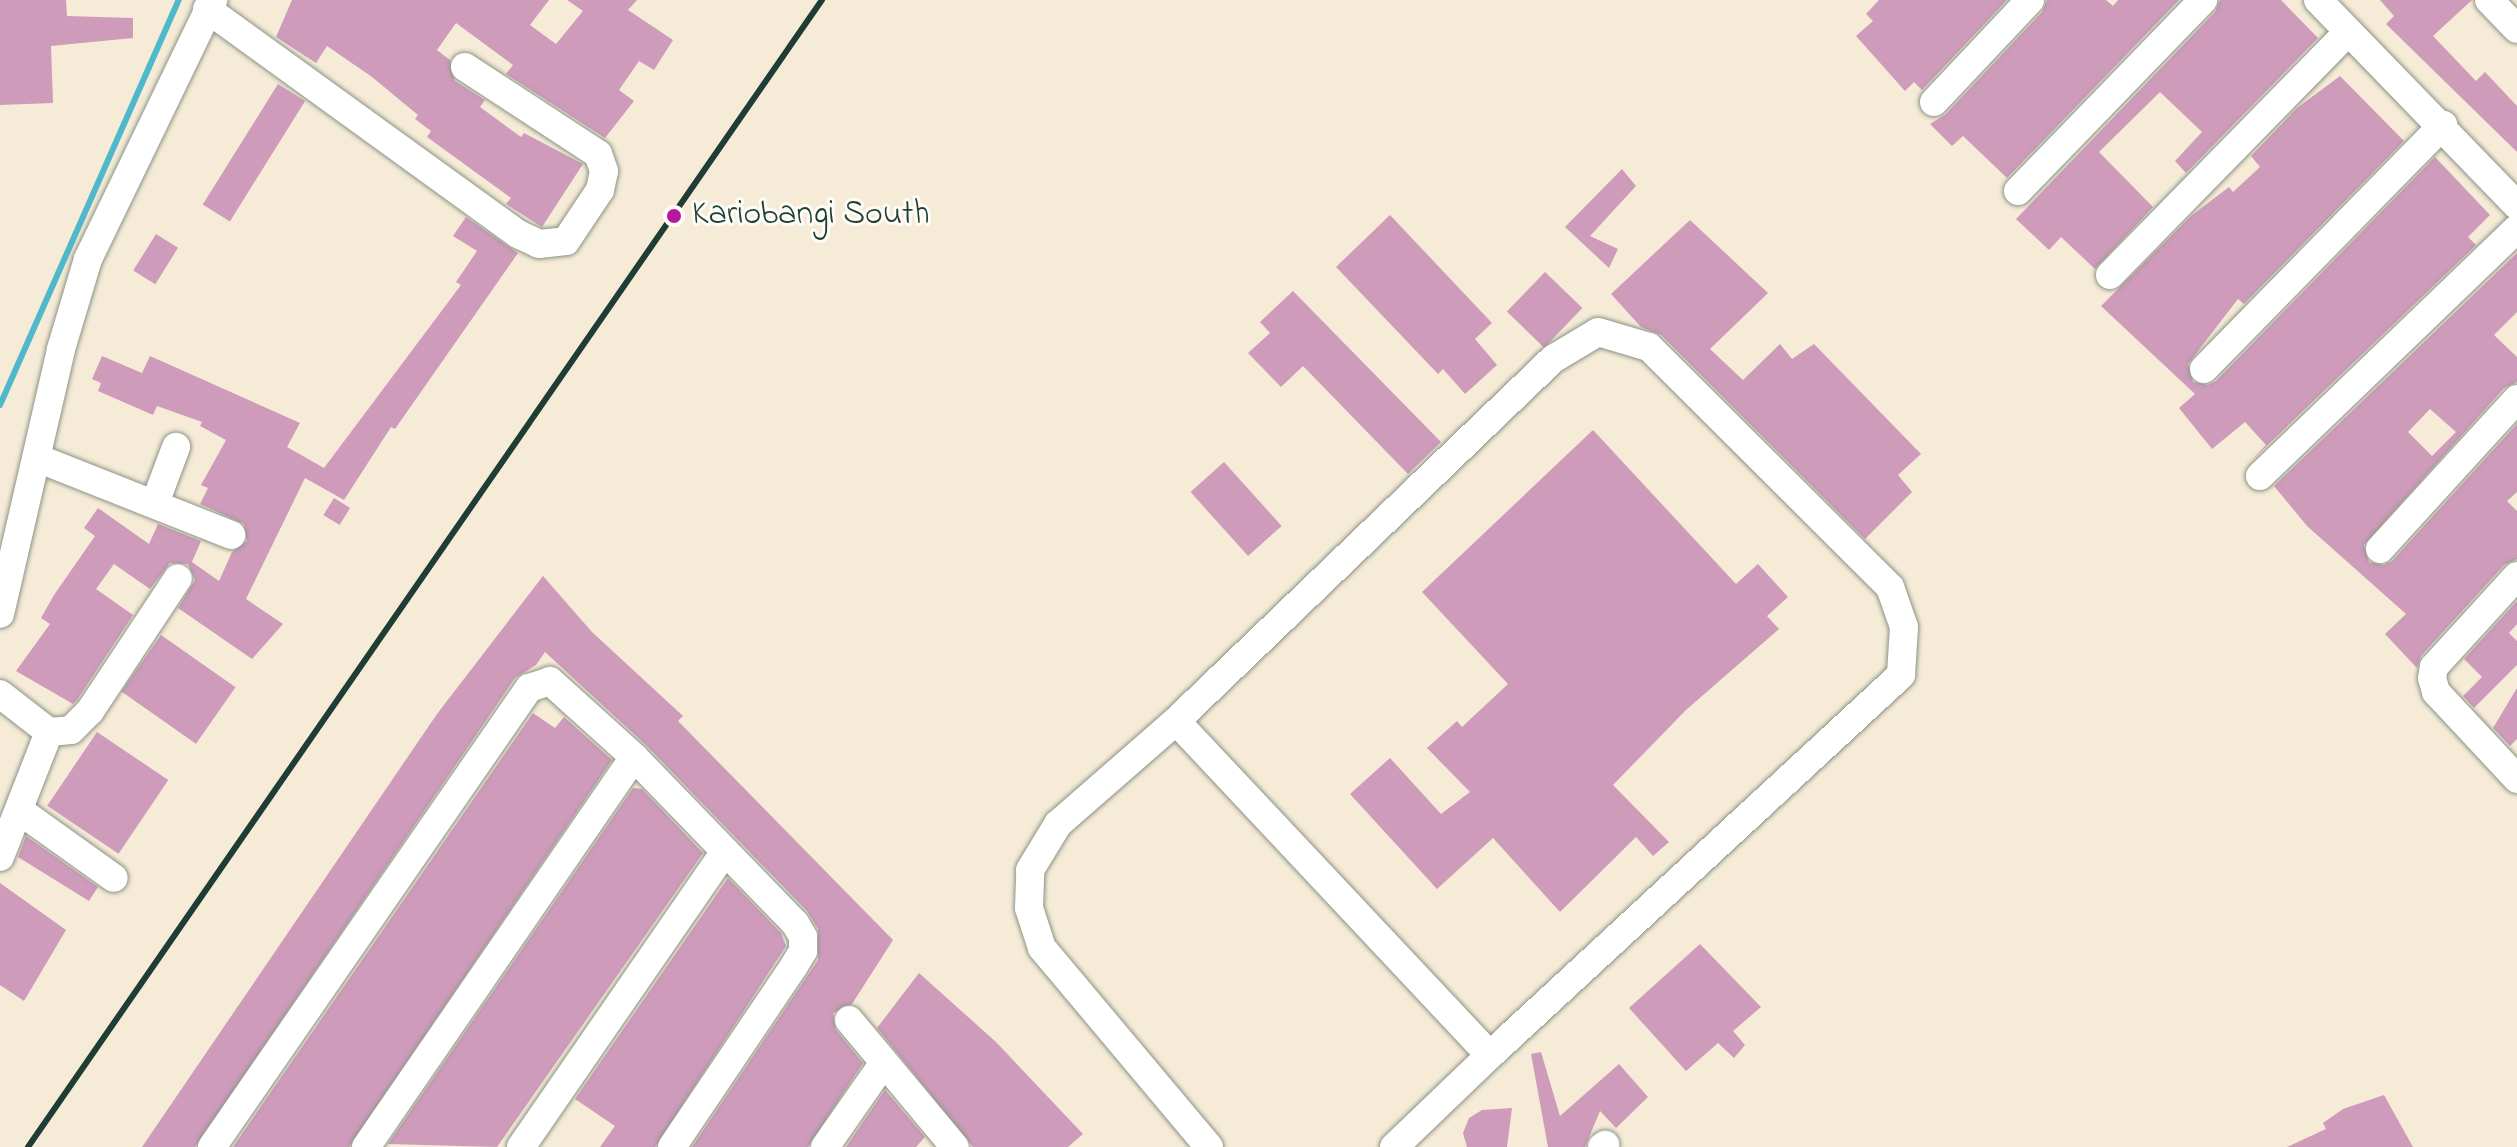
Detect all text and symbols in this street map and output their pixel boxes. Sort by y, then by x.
place label: Kariobangi South [692,196,930,236]
marker: Kariobangi South [663,205,685,227]

